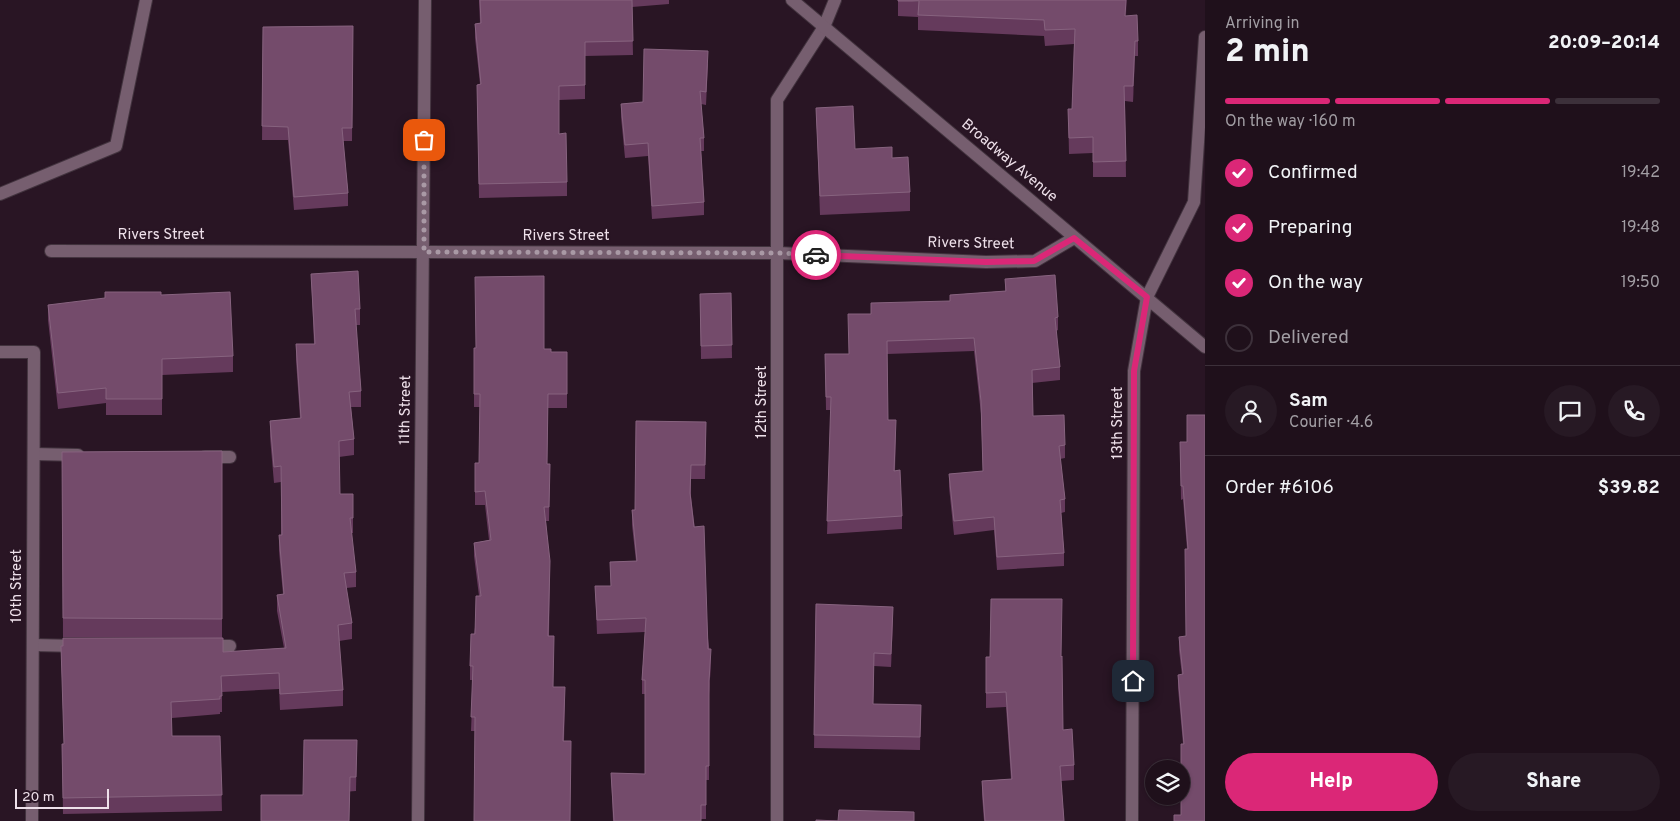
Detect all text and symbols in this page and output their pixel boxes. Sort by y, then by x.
text: Arriving in [1225,14,1300,34]
text: 20:09–20:14 [1548,31,1660,55]
text: 2 min [1225,33,1310,73]
text: On the way · 160 m [1225,112,1356,132]
street label: Broadway Avenue [957,115,1061,207]
pin [403,119,445,161]
icon: bag [410,126,438,154]
icon: check [1225,159,1253,187]
text: Confirmed [1268,161,1358,185]
text: 19:42 [1621,163,1660,183]
icon: check [1225,214,1253,242]
text: Preparing [1268,216,1352,240]
text: 19:48 [1621,218,1660,238]
street label: Rivers Street [117,226,205,245]
street label: Rivers Street [522,227,610,246]
courier [791,230,841,280]
street label: Rivers Street [927,234,1015,254]
icon: car [802,241,830,269]
icon: check [1225,269,1253,297]
text: On the way [1268,271,1363,295]
text: 19:50 [1621,273,1660,293]
text: Delivered [1268,326,1349,350]
street label: 12th Street [753,365,772,439]
street label: 11th Street [396,375,416,445]
button: person [1225,385,1277,437]
button: chat [1544,385,1596,437]
button: phone [1608,385,1660,437]
street label: 13th Street [1109,387,1128,460]
text: Sam [1289,389,1328,413]
text: Courier · 4.6 [1289,413,1373,433]
text: Order #6106 [1225,476,1334,500]
text: $39.82 [1598,476,1660,500]
street label: 10th Street [8,549,27,623]
pin [1112,660,1154,702]
icon: home [1119,667,1147,695]
button: Help [1225,753,1438,811]
button: Share [1448,753,1660,811]
map controls [1145,760,1190,805]
button: layers [1145,760,1190,805]
scale bar [15,786,109,809]
text: 20 m [22,789,55,806]

